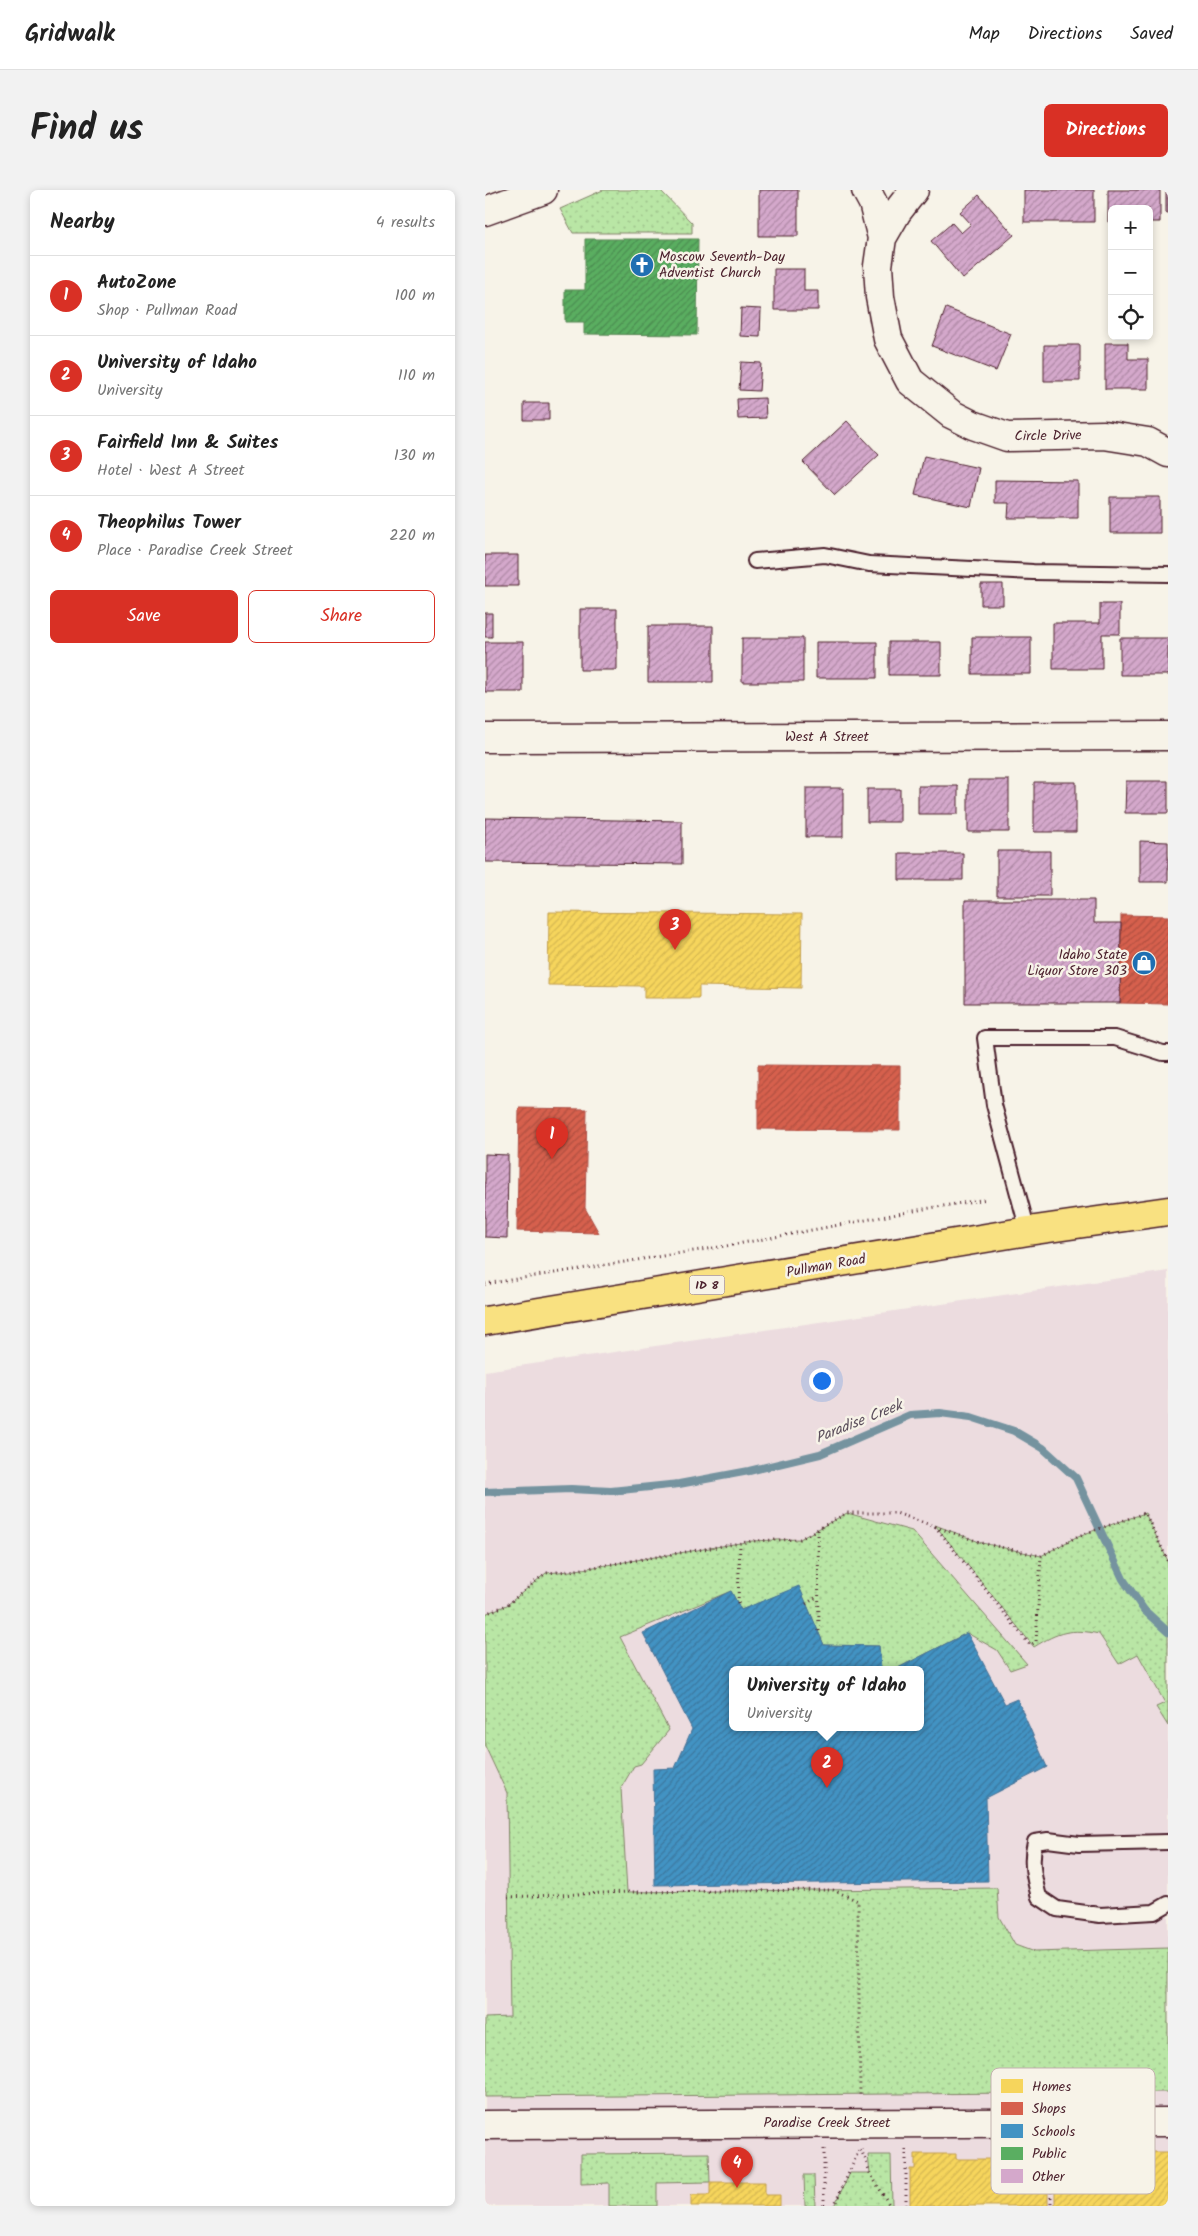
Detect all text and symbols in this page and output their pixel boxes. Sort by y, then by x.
text: Gridwalk [25,15,115,54]
text: Map [968,20,1000,49]
text: Directions [1028,20,1102,49]
text: Saved [1130,20,1173,49]
text: Find us [30,102,143,158]
button: Directions [1044,104,1168,157]
map controls [1108,205,1153,340]
button: + [1108,205,1153,250]
text: Nearby [50,206,115,239]
text: 4 results [376,210,435,235]
place label: Moscow Seventh-Day Adventist Church [659,246,785,284]
button: − [1108,250,1153,295]
church icon: Moscow Seventh-Day Adventist Church [629,252,655,278]
text: AutoZone [97,268,176,298]
text: 1 [64,283,68,308]
text: 100 m [395,283,435,308]
button: locate [1108,295,1153,340]
text: Shop · Pullman Road [97,298,237,323]
text: University of Idaho [97,348,257,378]
text: 2 [61,363,71,388]
text: 110 m [398,363,435,388]
text: University [97,378,162,403]
street label: Circle Drive [1014,424,1082,448]
text: Fairfield Inn & Suites [97,428,278,458]
text: 3 [62,443,70,468]
text: 130 m [394,443,435,468]
text: Hotel · West A Street [97,458,245,483]
text: Theophilus Tower [97,508,241,538]
text: 4 [62,523,70,548]
text: 220 m [389,523,435,548]
text: Place · Paradise Creek Street [97,538,293,563]
button: Save [50,590,238,643]
button: Share [248,590,435,643]
street label: West A Street [785,726,870,748]
pin: 3 [659,909,691,950]
place label: Idaho State Liquor Store 303 [1027,944,1128,982]
shop icon: Idaho State Liquor Store 303 [1131,950,1157,976]
pin: 1 [536,1118,568,1159]
street label: Pullman Road [785,1248,868,1284]
road number: ID 8 [689,1276,725,1294]
your location [809,1368,835,1394]
water label: Paradise Creek [812,1393,908,1450]
popup [729,1666,924,1731]
text: University of Idaho [747,1671,906,1701]
text: University [747,1701,812,1726]
pin: 2 [811,1747,843,1788]
legend [991,2068,1155,2194]
text: Homes [1032,2076,1071,2098]
text: Shops [1032,2098,1066,2120]
street label: Paradise Creek Street [764,2112,891,2134]
text: Schools [1032,2121,1075,2143]
text: Public [1032,2143,1067,2165]
pin: 4 [721,2147,753,2188]
text: Other [1032,2166,1066,2188]

